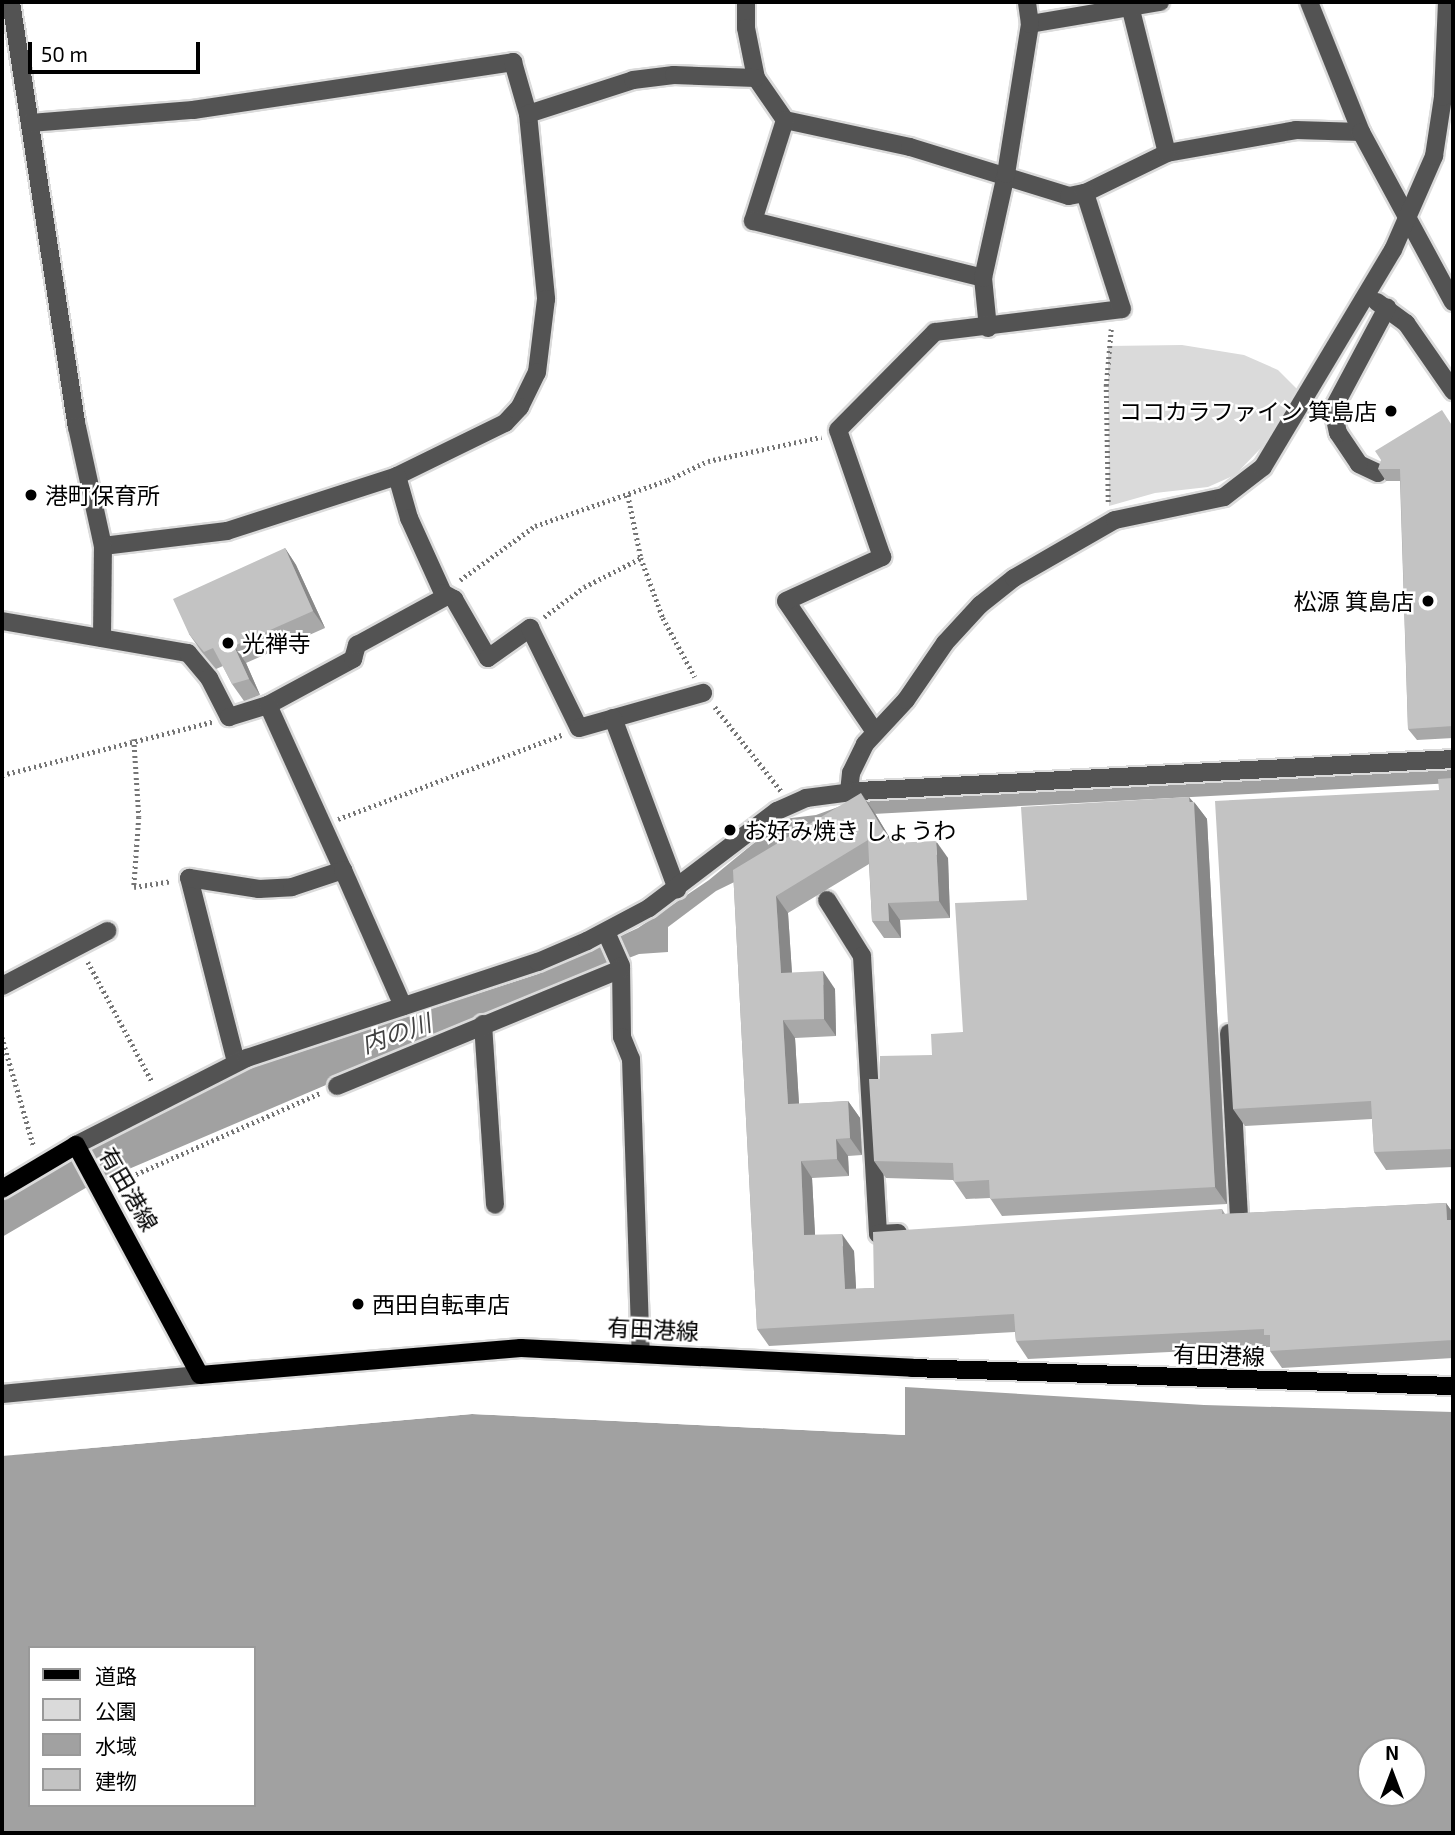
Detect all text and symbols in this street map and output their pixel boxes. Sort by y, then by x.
scale bar [32,28,203,72]
text: 50 m [41,41,88,66]
place label: ココカラファイン 箕島店 [1119,397,1377,425]
marker: ココカラファイン 箕島店 [1383,403,1399,419]
place label: 港町保育所 [45,481,160,509]
marker: 港町保育所 [23,487,39,503]
place label: 松源 箕島店 [1294,587,1414,615]
marker: 松源 箕島店 [1420,593,1436,609]
place label: 光禅寺 [242,629,311,657]
marker: 光禅寺 [220,635,236,651]
place label: お好み焼き しょうわ [744,816,956,844]
marker: お好み焼き しょうわ [722,822,738,838]
water label: 内の川 [357,1008,435,1058]
street label: 有田港線 [94,1142,164,1236]
place label: 西田自転車店 [372,1290,510,1318]
marker: 西田自転車店 [350,1296,366,1312]
street label: 有田港線 [606,1313,700,1345]
street label: 有田港線 [1173,1340,1265,1370]
legend [28,1646,256,1807]
text: 道路 [95,1663,137,1688]
text: 公園 [95,1698,137,1723]
text: 水域 [95,1733,137,1758]
north arrow [1357,1737,1427,1807]
text: N [1385,1741,1399,1764]
text: 建物 [95,1768,137,1793]

